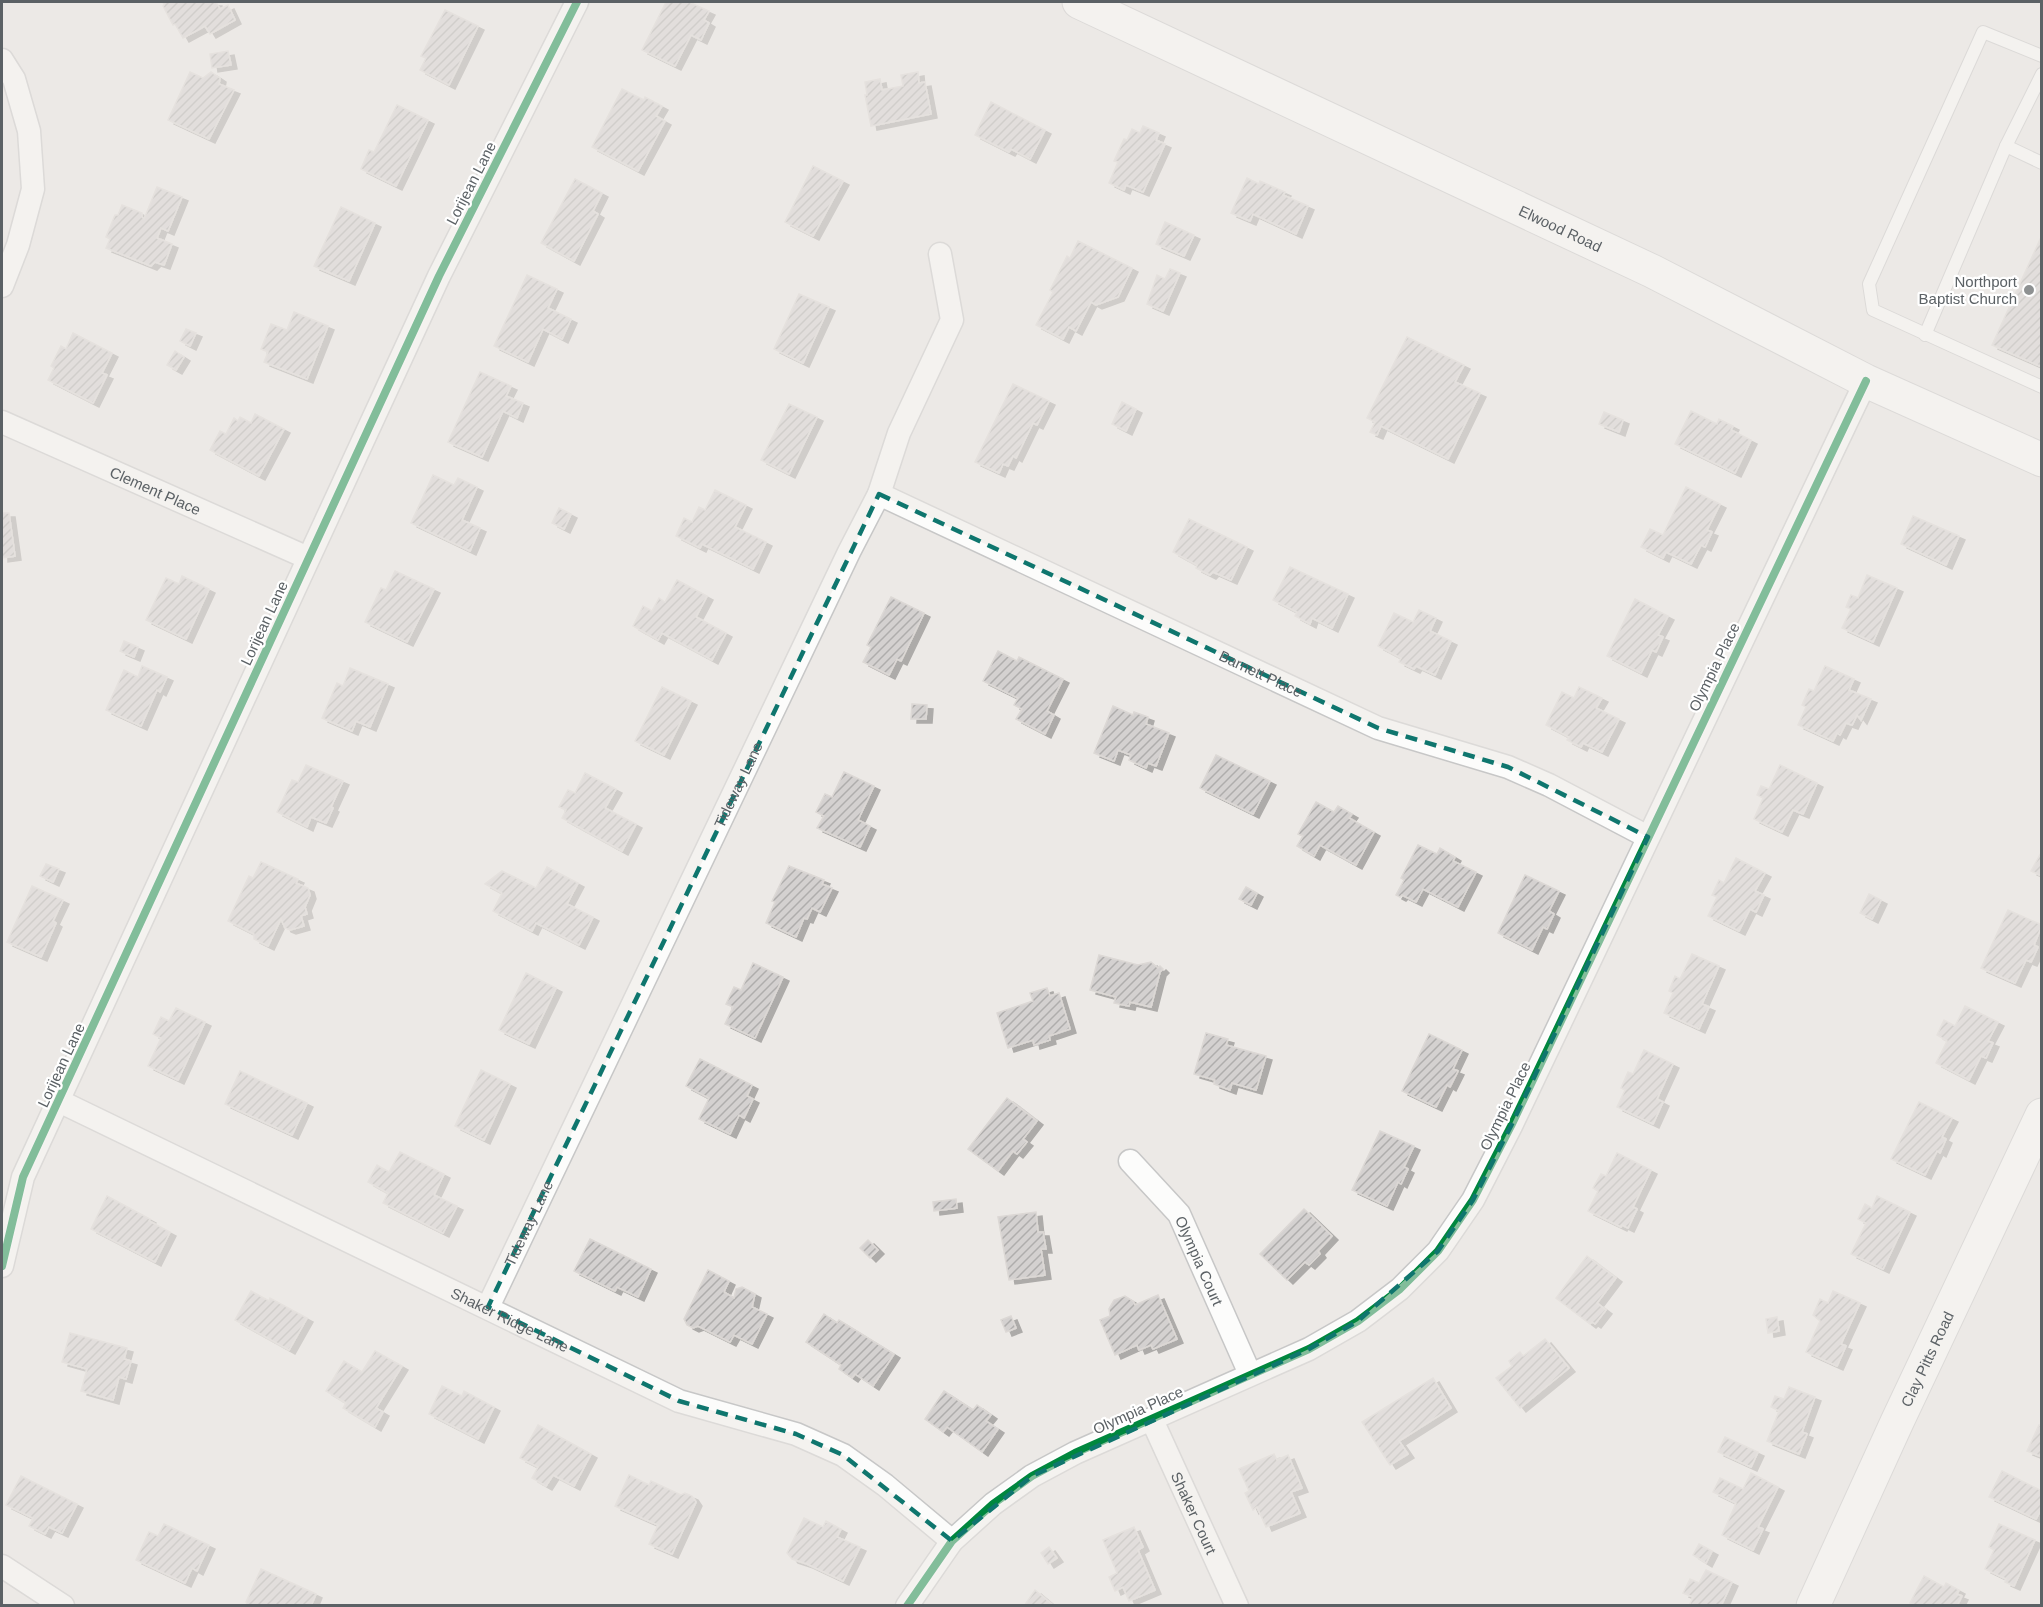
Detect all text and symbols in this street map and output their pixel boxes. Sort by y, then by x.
street label: Lorijean Lane [443,139,499,227]
street label: Elwood Road [1517,201,1605,255]
place label: Northport Baptist Church [1919,273,2018,307]
marker: Northport Baptist Church [2022,283,2036,297]
street label: Clement Place [107,463,204,518]
street label: Lorijean Lane [237,578,291,668]
street label: Olympia Place [1685,620,1743,714]
street label: Barnett Place [1217,646,1305,700]
street label: Tideway Lane [710,739,765,830]
street label: Lorijean Lane [34,1020,88,1110]
street label: Olympia Place [1476,1059,1534,1153]
street label: Tideway Lane [500,1178,556,1269]
street label: Olympia Court [1172,1213,1227,1308]
street label: Shaker Ridge Lane [448,1284,572,1355]
street label: Clay Pitts Road [1897,1309,1957,1409]
street label: Olympia Place [1090,1383,1186,1437]
street label: Shaker Court [1168,1469,1221,1557]

